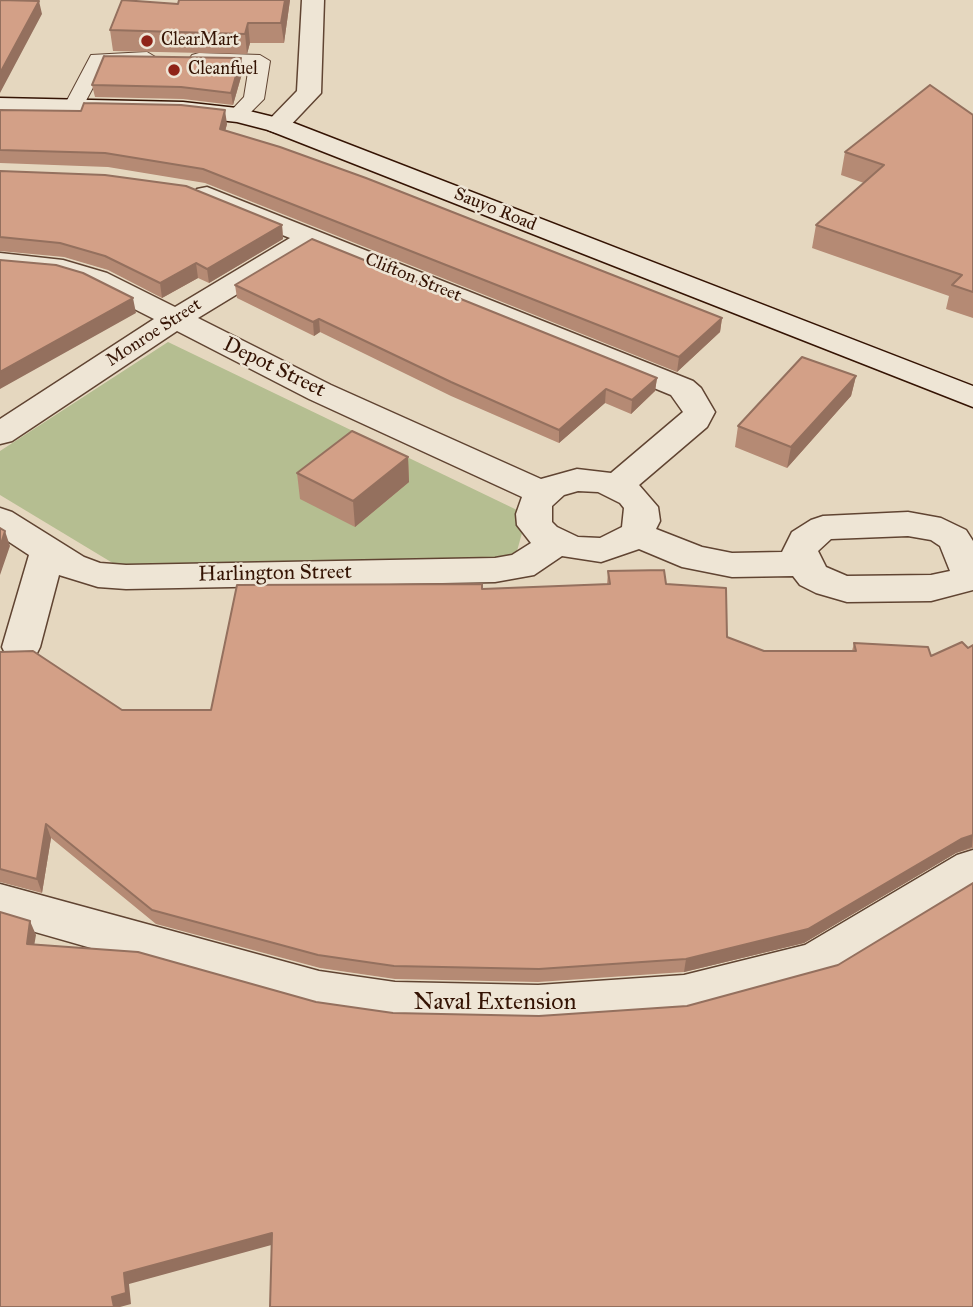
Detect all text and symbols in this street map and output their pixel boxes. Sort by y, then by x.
place label: ClearMart [161,30,239,52]
marker: ClearMart [139,33,155,49]
place label: Cleanfuel [188,59,258,81]
marker: Cleanfuel [166,62,182,78]
street label: Sauyo Road [451,184,539,236]
street label: Clifton Street [362,249,464,307]
street label: Monroe Street [102,294,206,372]
street label: Depot Street [219,332,329,404]
street label: Harlington Street [198,560,352,588]
street label: Naval Extension [414,989,576,1017]

